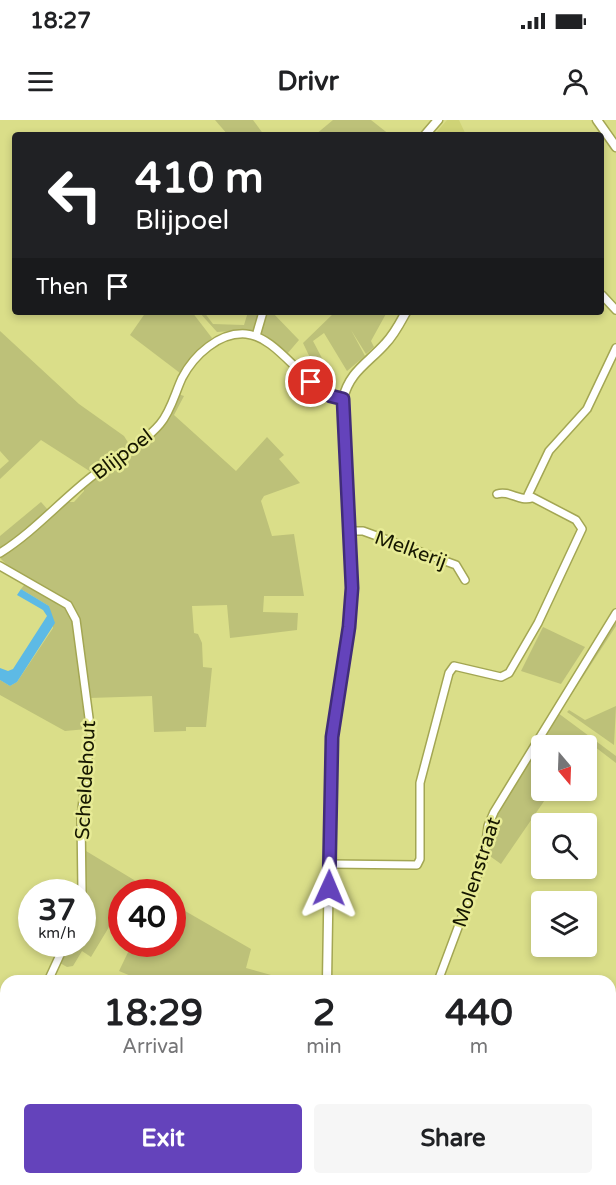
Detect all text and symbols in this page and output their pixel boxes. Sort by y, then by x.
text: 18:27 [30,8,91,34]
icon: menu [24,65,57,98]
text: Drivr [277,65,339,98]
icon: person [559,65,592,98]
text: 410 m [135,153,264,204]
icon: left [36,156,114,234]
text: Blijpoel [135,204,229,237]
icon: arrive [101,270,134,303]
text: Then [36,274,89,300]
pin [285,356,336,407]
icon: arrive [294,365,327,398]
street label: Blijpoel [87,424,158,485]
street label: Melkerij [371,526,450,574]
street label: Scheldehout [71,719,101,840]
north arrow [531,735,597,801]
map controls [531,735,597,957]
button: search [531,813,597,879]
street label: Molenstraat [448,814,506,930]
position arrow [297,856,361,920]
speed limit sign: 40 [108,879,186,957]
button: layers [531,891,597,957]
text: 37 [38,892,76,929]
text: km/h [38,924,76,942]
text: 18:29 [103,992,203,1035]
text: 2 [313,992,335,1035]
text: 440 [445,992,513,1035]
text: Arrival [122,1035,184,1059]
text: min [306,1035,342,1059]
text: m [470,1035,488,1059]
button: Exit [24,1104,302,1173]
button: Share [314,1104,592,1173]

